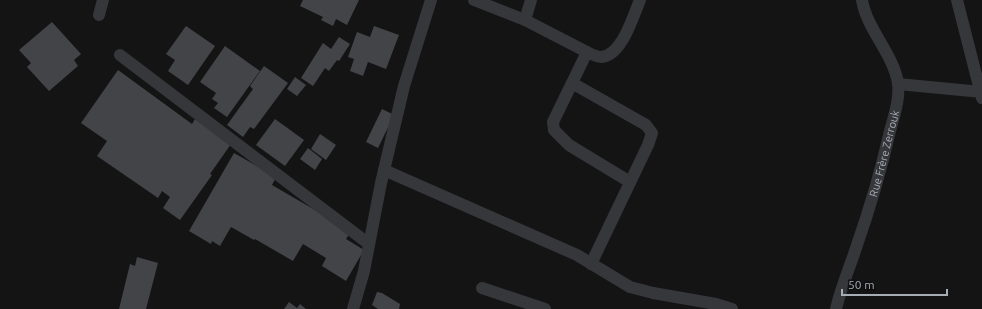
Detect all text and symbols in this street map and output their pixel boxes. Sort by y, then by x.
street label: Rue Frère Zerrouk [867,108,902,198]
scale bar [842,271,947,297]
text: 50 m [848,278,875,291]

